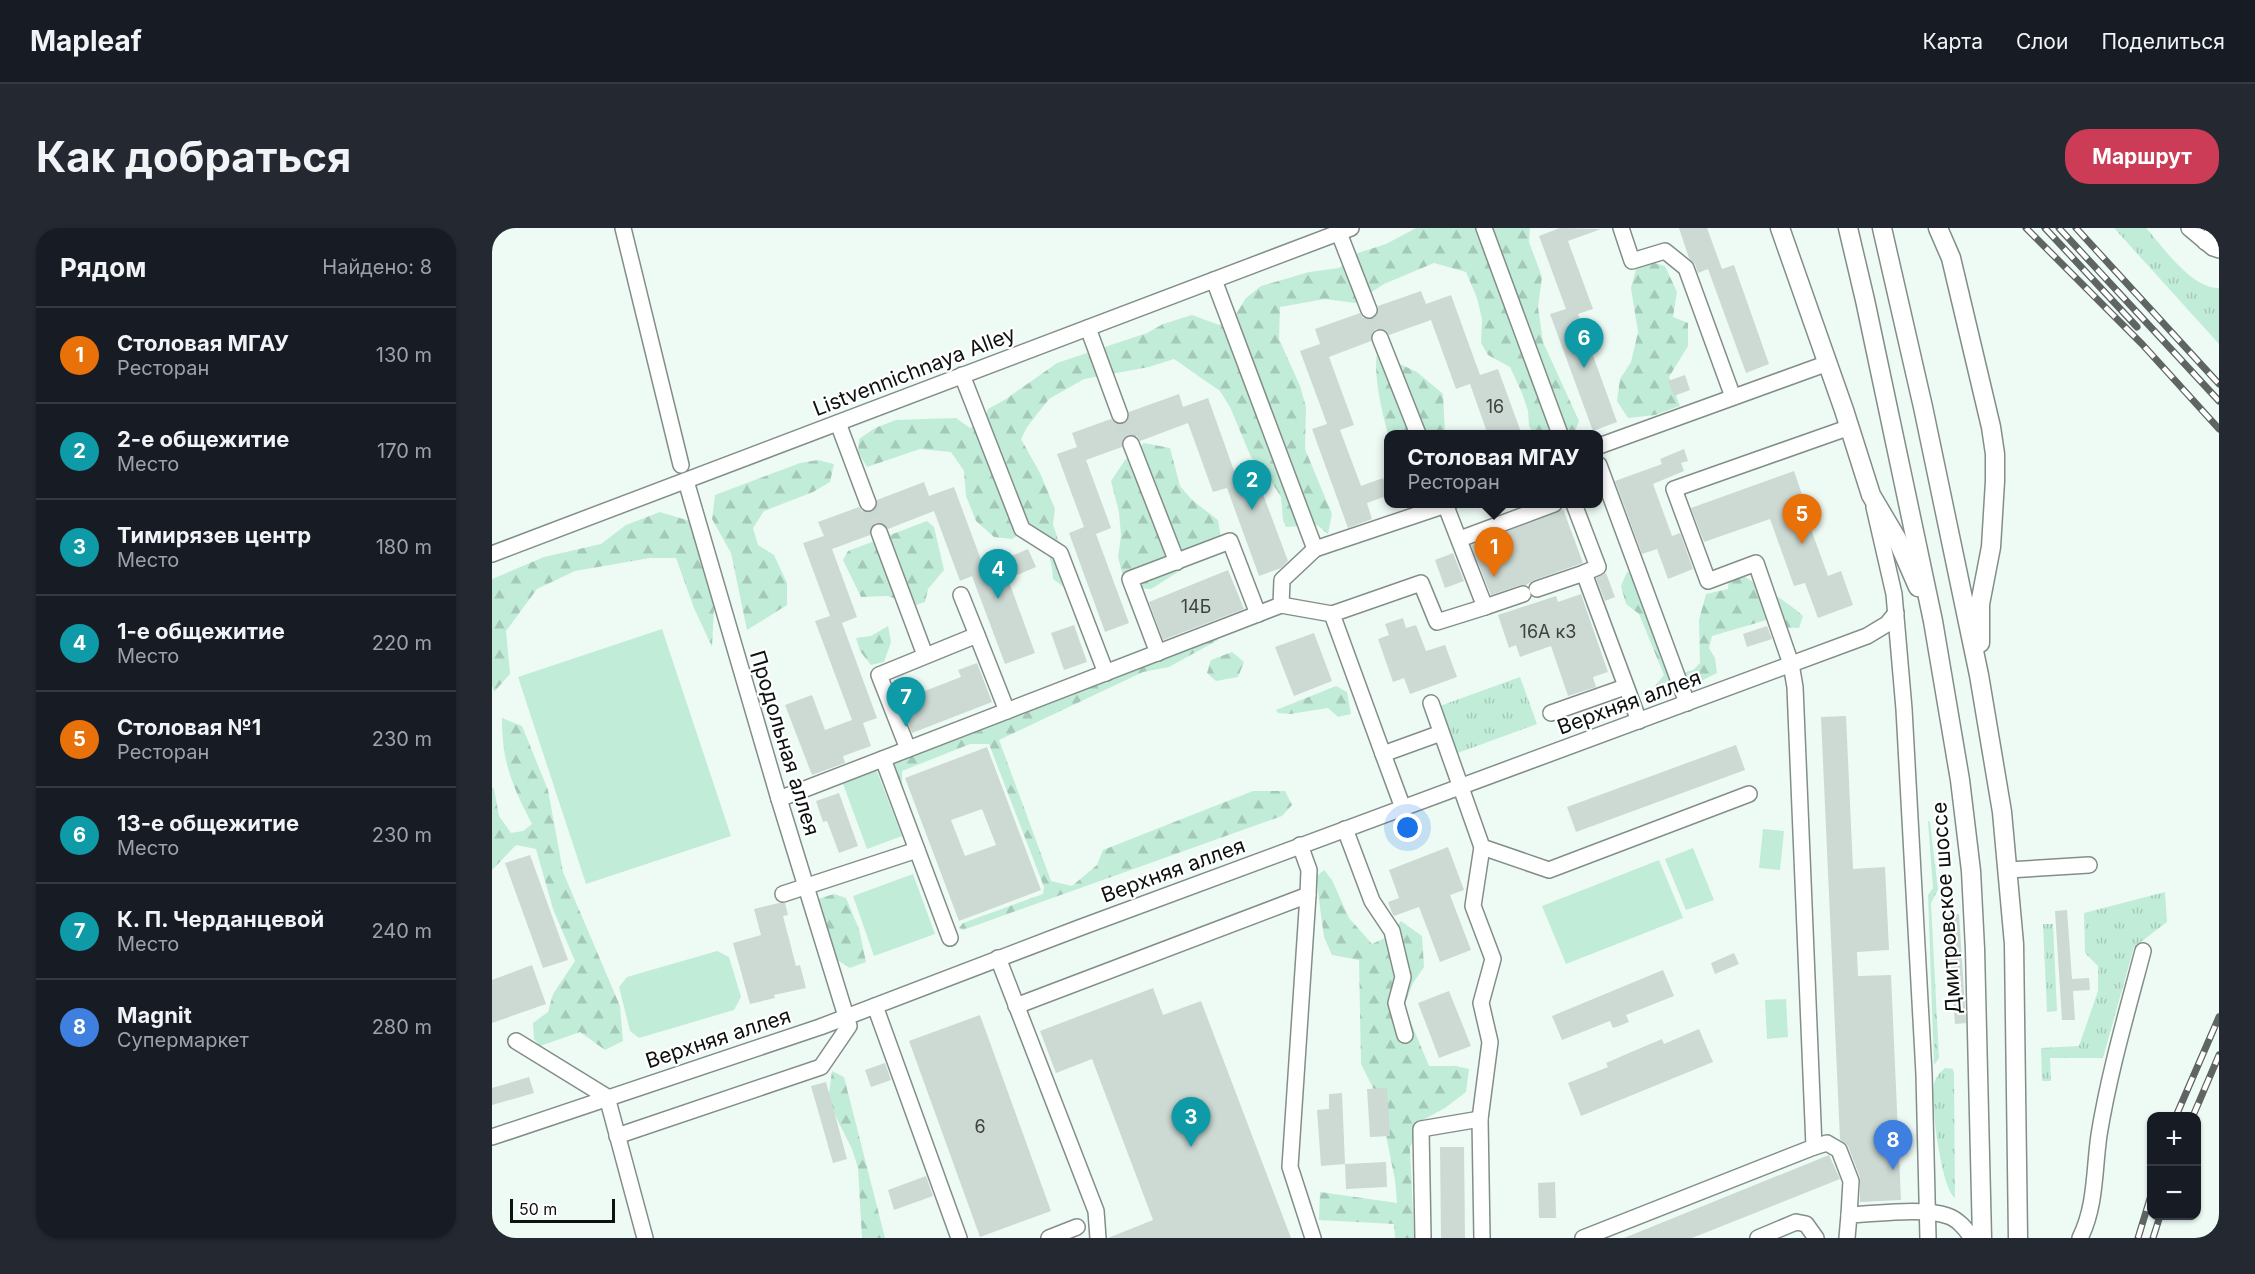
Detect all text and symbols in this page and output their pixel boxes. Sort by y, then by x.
text: Mapleaf [30,24,142,58]
text: Карта [1923,29,1983,54]
text: Слои [2016,29,2068,54]
text: Поделиться [2101,29,2225,54]
button: Маршрут [2065,129,2219,184]
text: Как добраться [36,131,351,182]
text: Рядом [60,252,146,283]
text: Найдено: 8 [322,255,432,279]
pin: 6 [1564,318,1604,368]
street label: Listvennichnaya Alley [809,321,1019,421]
text: Столовая МГАУ [117,330,289,356]
text: 1 [75,343,84,367]
text: 130 m [376,343,432,367]
text: Ресторан [117,356,209,380]
house number: 16 [1486,396,1504,417]
text: 2-е общежитие [117,426,289,452]
popup [1384,430,1603,508]
text: 2 [73,439,86,463]
text: 170 m [377,439,432,463]
text: Столовая МГАУ [1408,444,1579,470]
text: Место [117,452,179,476]
pin: 2 [1232,460,1272,510]
text: Ресторан [1408,470,1500,494]
pin: 5 [1782,494,1822,544]
text: Тимирязев центр [117,522,311,548]
pin: 1 [1474,528,1514,577]
text: 3 [73,535,86,559]
text: 180 m [376,535,432,559]
text: Место [117,548,179,572]
pin: 4 [978,550,1018,599]
house number: 14Б [1181,596,1211,617]
text: 1-е общежитие [117,618,285,644]
house number: 16А к3 [1520,621,1576,642]
text: 4 [73,631,86,655]
text: 220 m [372,631,432,655]
text: Место [117,644,179,668]
street label: Продольная аллея [745,647,825,839]
street label: Верхняя аллея [1554,664,1704,740]
pin: 7 [886,678,926,727]
text: Столовая №1 [117,714,261,740]
text: 5 [73,727,86,751]
text: 230 m [372,727,432,751]
text: Ресторан [117,740,209,764]
street label: Дмитровское шоссе [1926,801,1966,1015]
text: 13-е общежитие [117,810,299,836]
your location [1393,813,1422,842]
text: 6 [73,823,86,847]
text: 230 m [372,823,432,847]
street label: Верхняя аллея [1098,832,1248,908]
text: Место [117,836,179,860]
text: К. П. Черданцевой [117,906,324,932]
text: 7 [74,919,85,943]
text: 240 m [371,919,432,943]
text: Место [117,932,179,956]
text: Magnit [117,1002,192,1028]
street label: Верхняя аллея [642,1003,794,1073]
text: 8 [73,1015,86,1039]
text: 280 m [372,1015,432,1039]
text: Супермаркет [117,1028,249,1052]
pin: 3 [1172,1098,1210,1147]
map controls [2147,1112,2201,1220]
button: + [2147,1112,2201,1166]
house number: 6 [974,1116,986,1137]
pin: 8 [1874,1120,1912,1170]
button: − [2147,1166,2201,1220]
scale bar [510,1196,615,1224]
text: 50 m [519,1199,557,1219]

